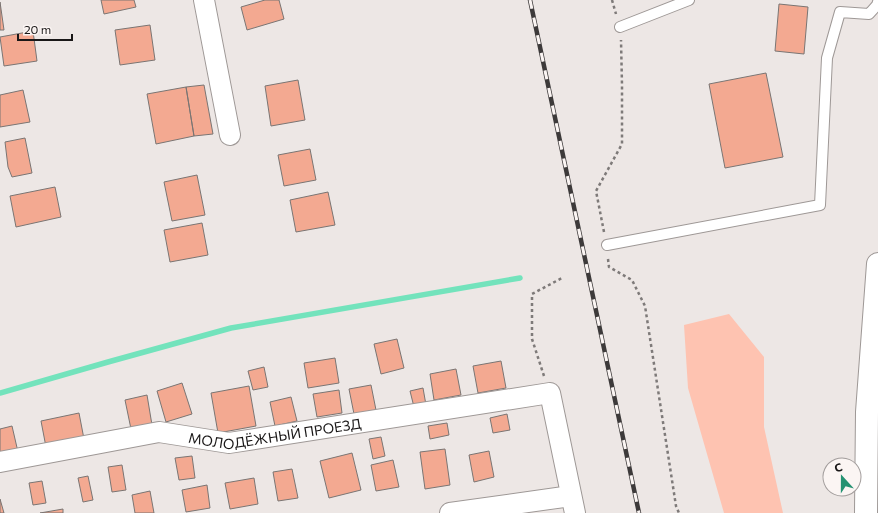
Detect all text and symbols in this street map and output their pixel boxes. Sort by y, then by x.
scale bar [18,16,72,42]
text: 20 m [24,22,51,36]
street label: МОЛОДЁЖНЫЙ ПРОЕЗД [187,414,362,452]
north arrow [822,457,862,497]
text: С [832,460,845,475]

